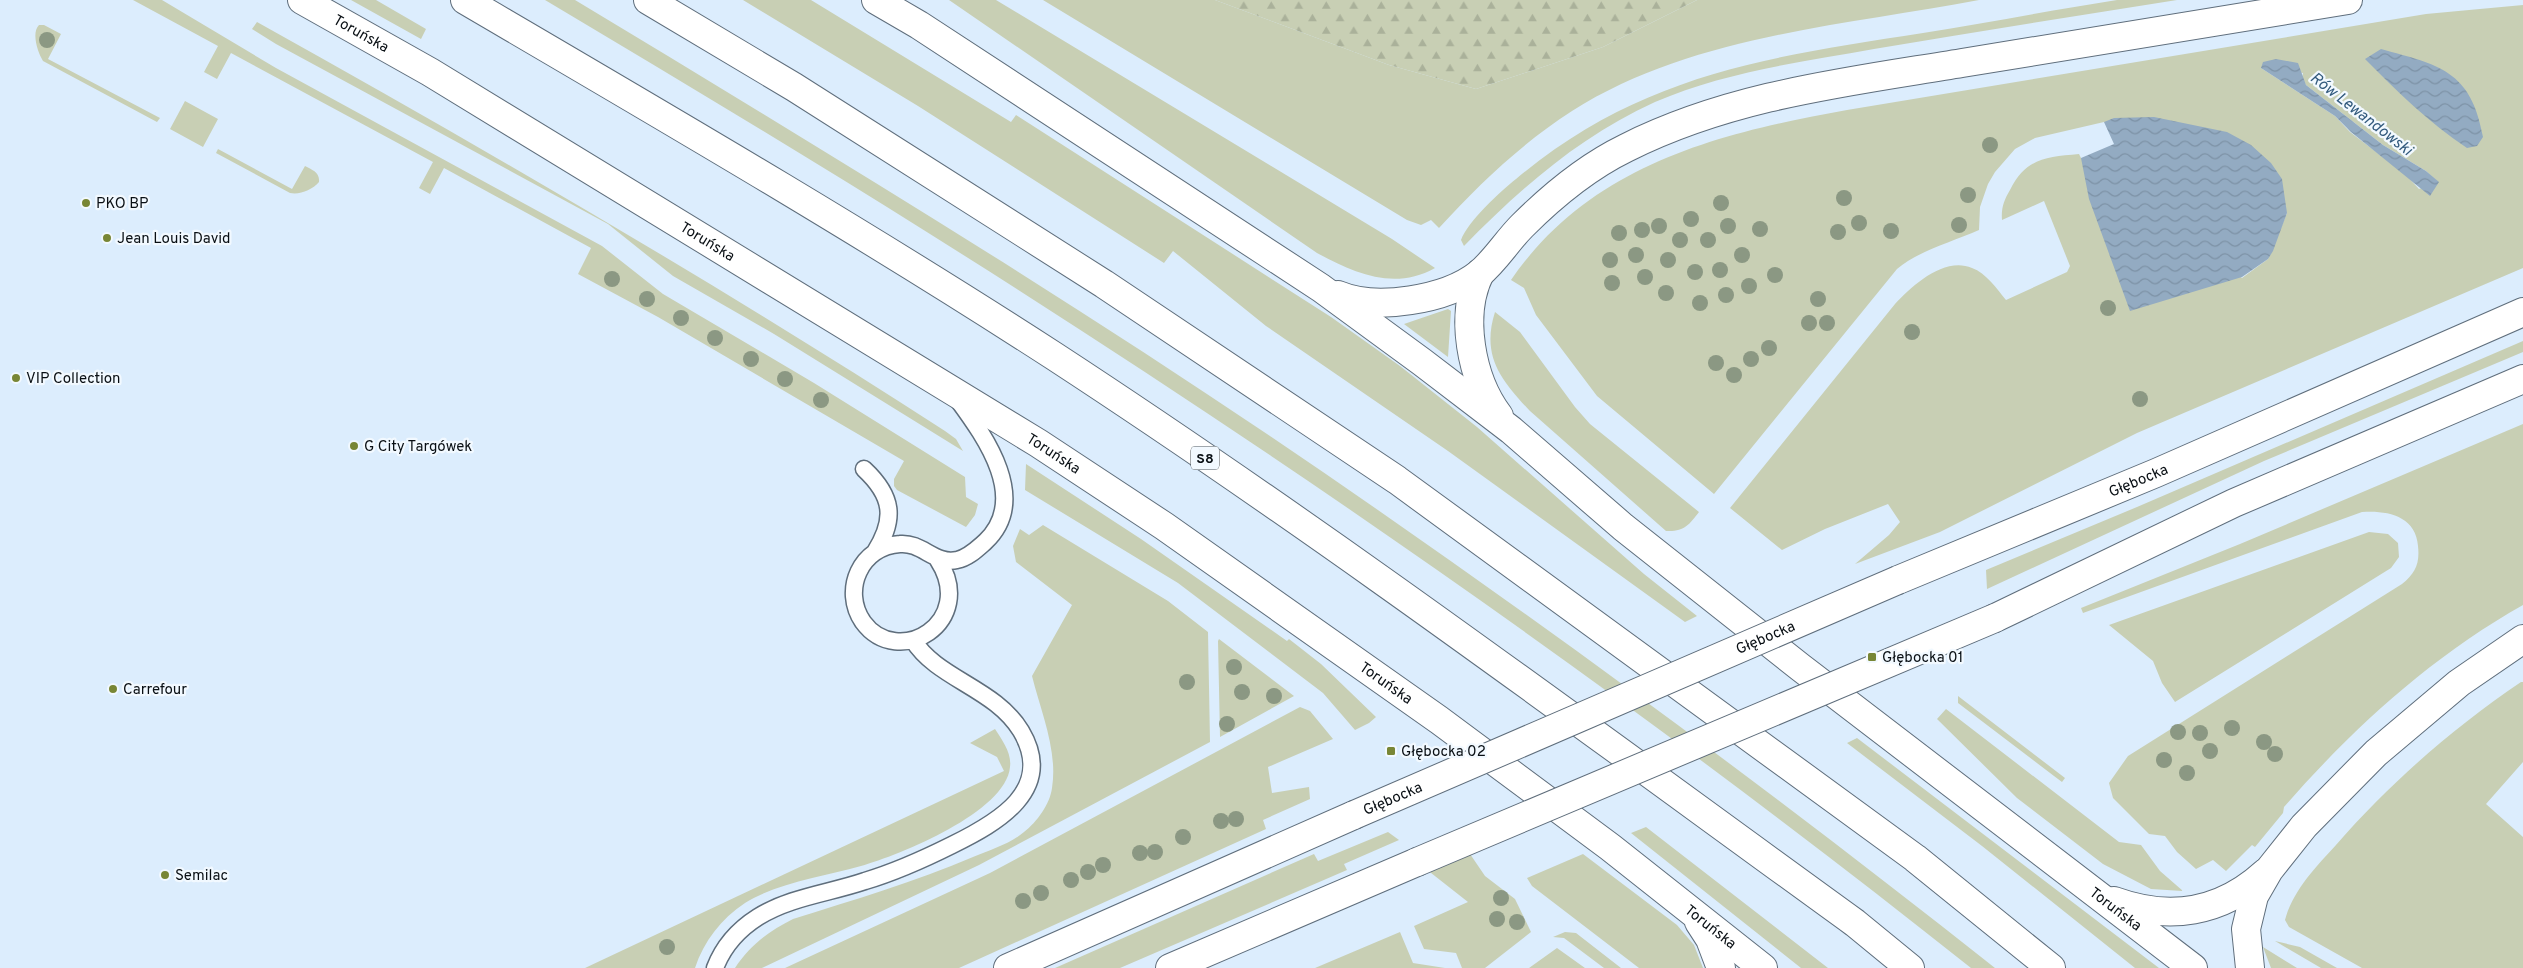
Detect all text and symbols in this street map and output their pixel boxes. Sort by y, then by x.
street label: Toruńska [329,11,392,58]
water label: Rów Lewandowski [2306,68,2417,161]
place label: PKO BP [96,195,148,214]
marker: PKO BP [80,197,92,209]
street label: Toruńska [676,219,738,267]
place label: Jean Louis David [117,230,231,249]
marker: Jean Louis David [101,232,113,244]
place label: VIP Collection [26,370,121,389]
marker: VIP Collection [10,372,22,384]
street label: Toruńska [1022,430,1084,479]
place label: G City Targówek [364,438,472,457]
marker: G City Targówek [348,440,360,452]
road number: S8 [1191,446,1219,469]
street label: Głębocka [2106,461,2171,503]
street label: Głębocka [1733,618,1798,660]
place label: Głębocka 01 [1882,649,1963,668]
marker: Głębocka 01 [1866,651,1878,663]
street label: Toruńska [1355,659,1416,709]
place label: Carrefour [123,681,187,700]
marker: Carrefour [107,683,119,695]
place label: Głębocka 02 [1401,743,1486,762]
marker: Głębocka 02 [1385,745,1397,757]
street label: Głębocka [1361,779,1426,821]
place label: Semilac [175,867,228,886]
marker: Semilac [159,869,171,881]
street label: Toruńska [2085,884,2145,936]
street label: Toruńska [1680,902,1740,954]

